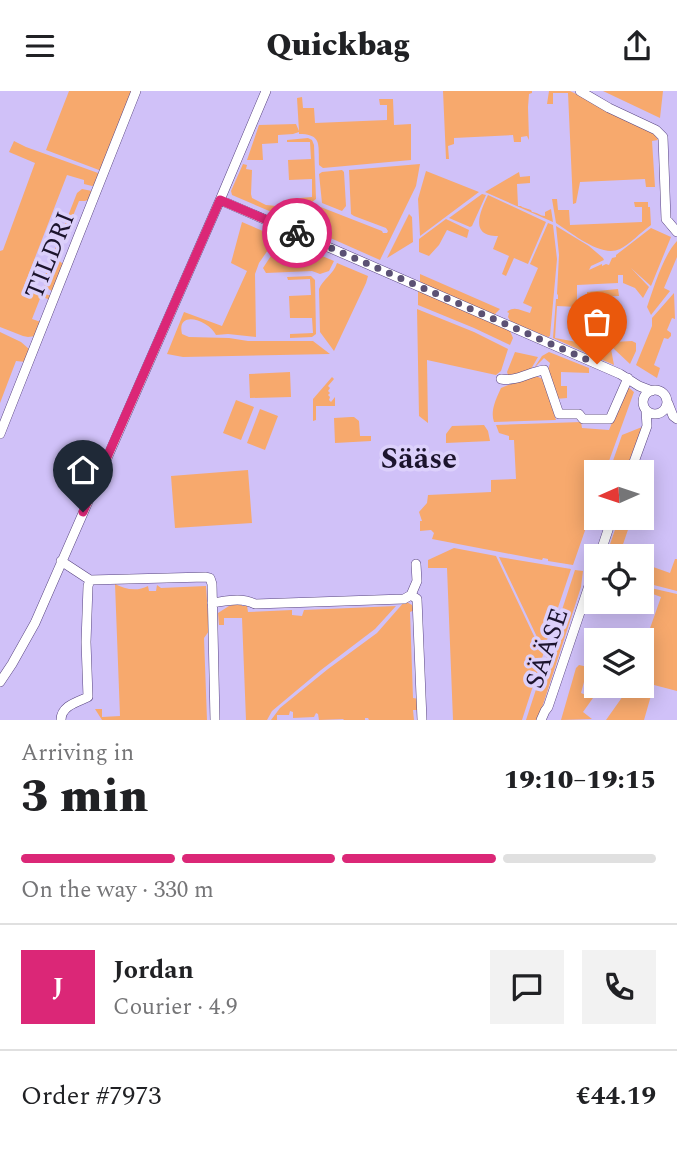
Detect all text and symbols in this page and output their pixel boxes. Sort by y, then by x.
text: Quickbag [267,21,410,70]
icon: menu [21,27,59,65]
icon: share [618,27,656,65]
courier [262,198,332,268]
street label: TILDRI [14,206,86,305]
icon: bike [278,214,316,252]
pin [567,292,627,364]
icon: bag [578,303,616,341]
district label: Sääse [381,436,457,482]
pin [53,440,113,512]
icon: home [64,451,102,489]
north arrow [584,460,654,530]
map controls [584,460,654,698]
button: locate [584,544,654,614]
street label: SÄÄSE [515,603,579,694]
button: layers [584,628,654,698]
text: Arriving in [21,736,134,771]
text: 19:10–19:15 [504,760,656,800]
text: 3 min [21,762,148,832]
text: On the way · 330 m [21,873,214,908]
text: Jordan [113,950,194,990]
button: chat [490,950,564,1024]
button: phone [582,950,656,1024]
text: J [52,967,64,1007]
text: Courier · 4.9 [113,990,238,1025]
text: Order #7973 [21,1076,161,1116]
text: €44.19 [576,1076,656,1116]

